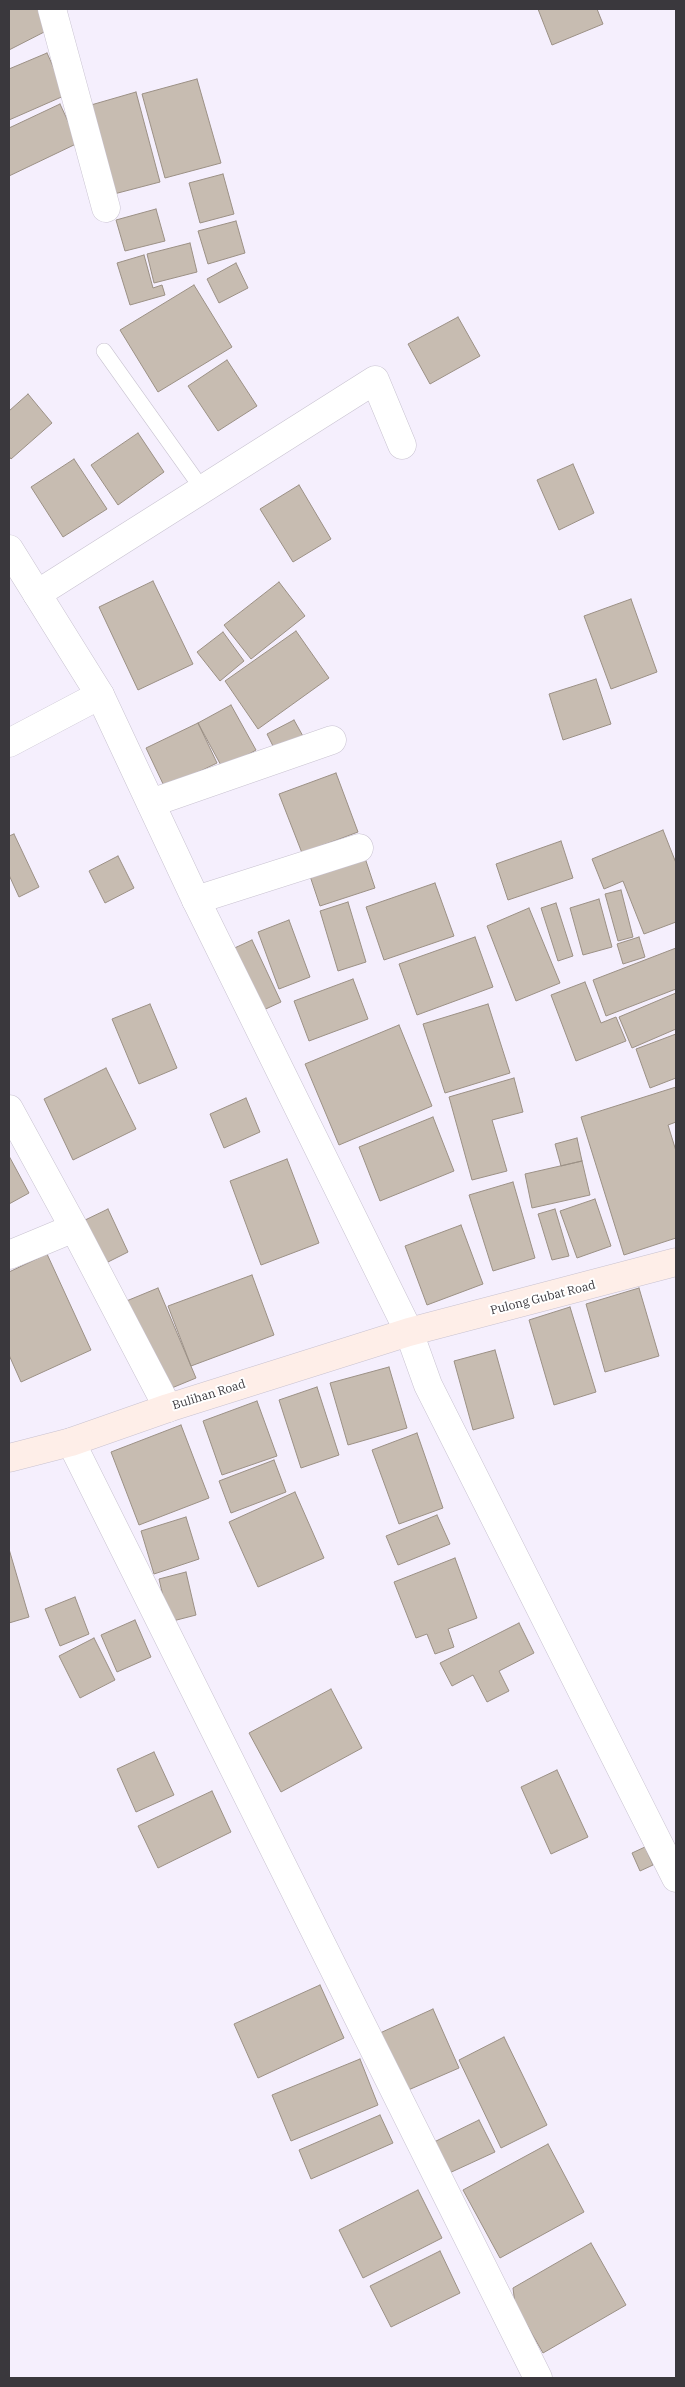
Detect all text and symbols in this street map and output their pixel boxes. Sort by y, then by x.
street label: Pulong Gubat Road [489,1278,597,1318]
street label: Bulihan Road [171,1377,247,1413]

